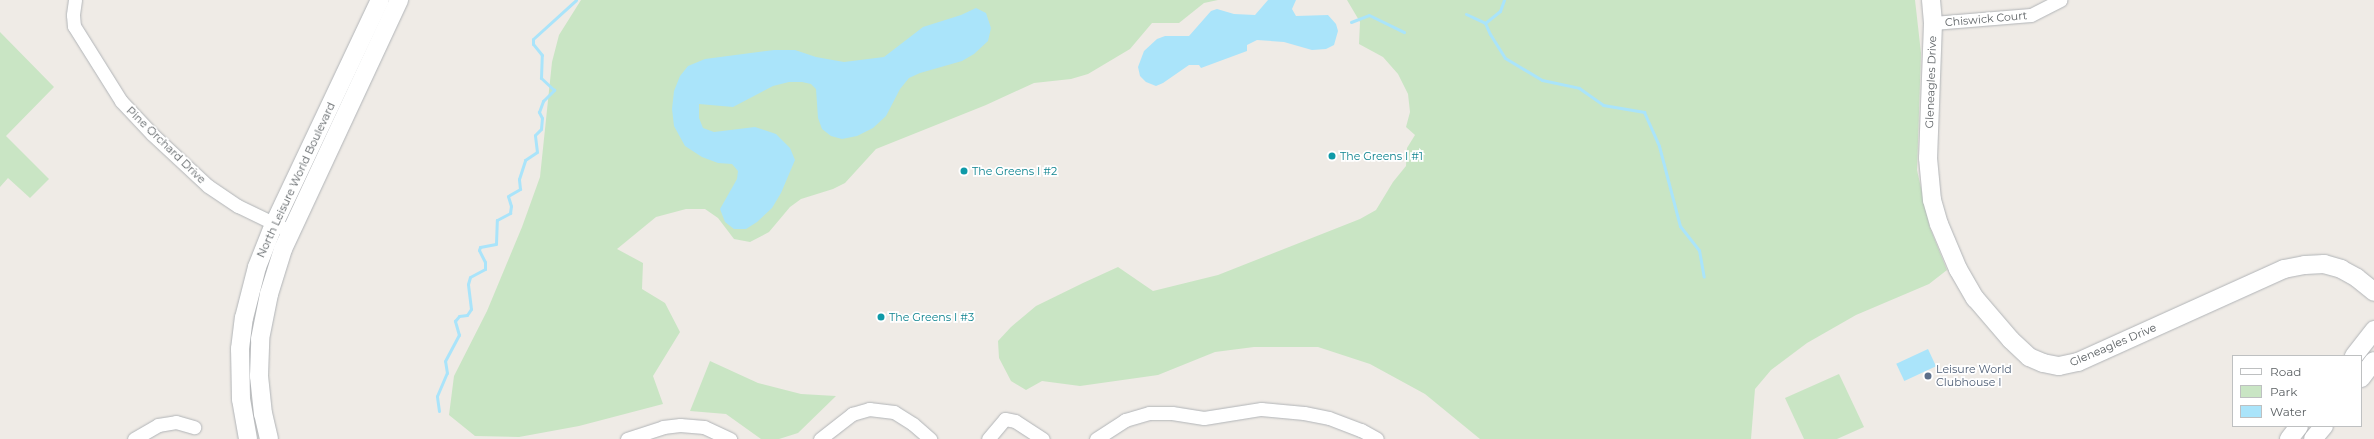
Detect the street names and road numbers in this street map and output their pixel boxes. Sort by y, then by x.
street label: Chiswick Court [1944,9,2028,29]
street label: Gleneagles Drive [1923,35,1939,129]
street label: North Leisure World Boulevard [254,100,338,260]
street label: Pine Orchard Drive [124,104,208,186]
street label: Gleneagles Drive [2068,321,2158,369]

